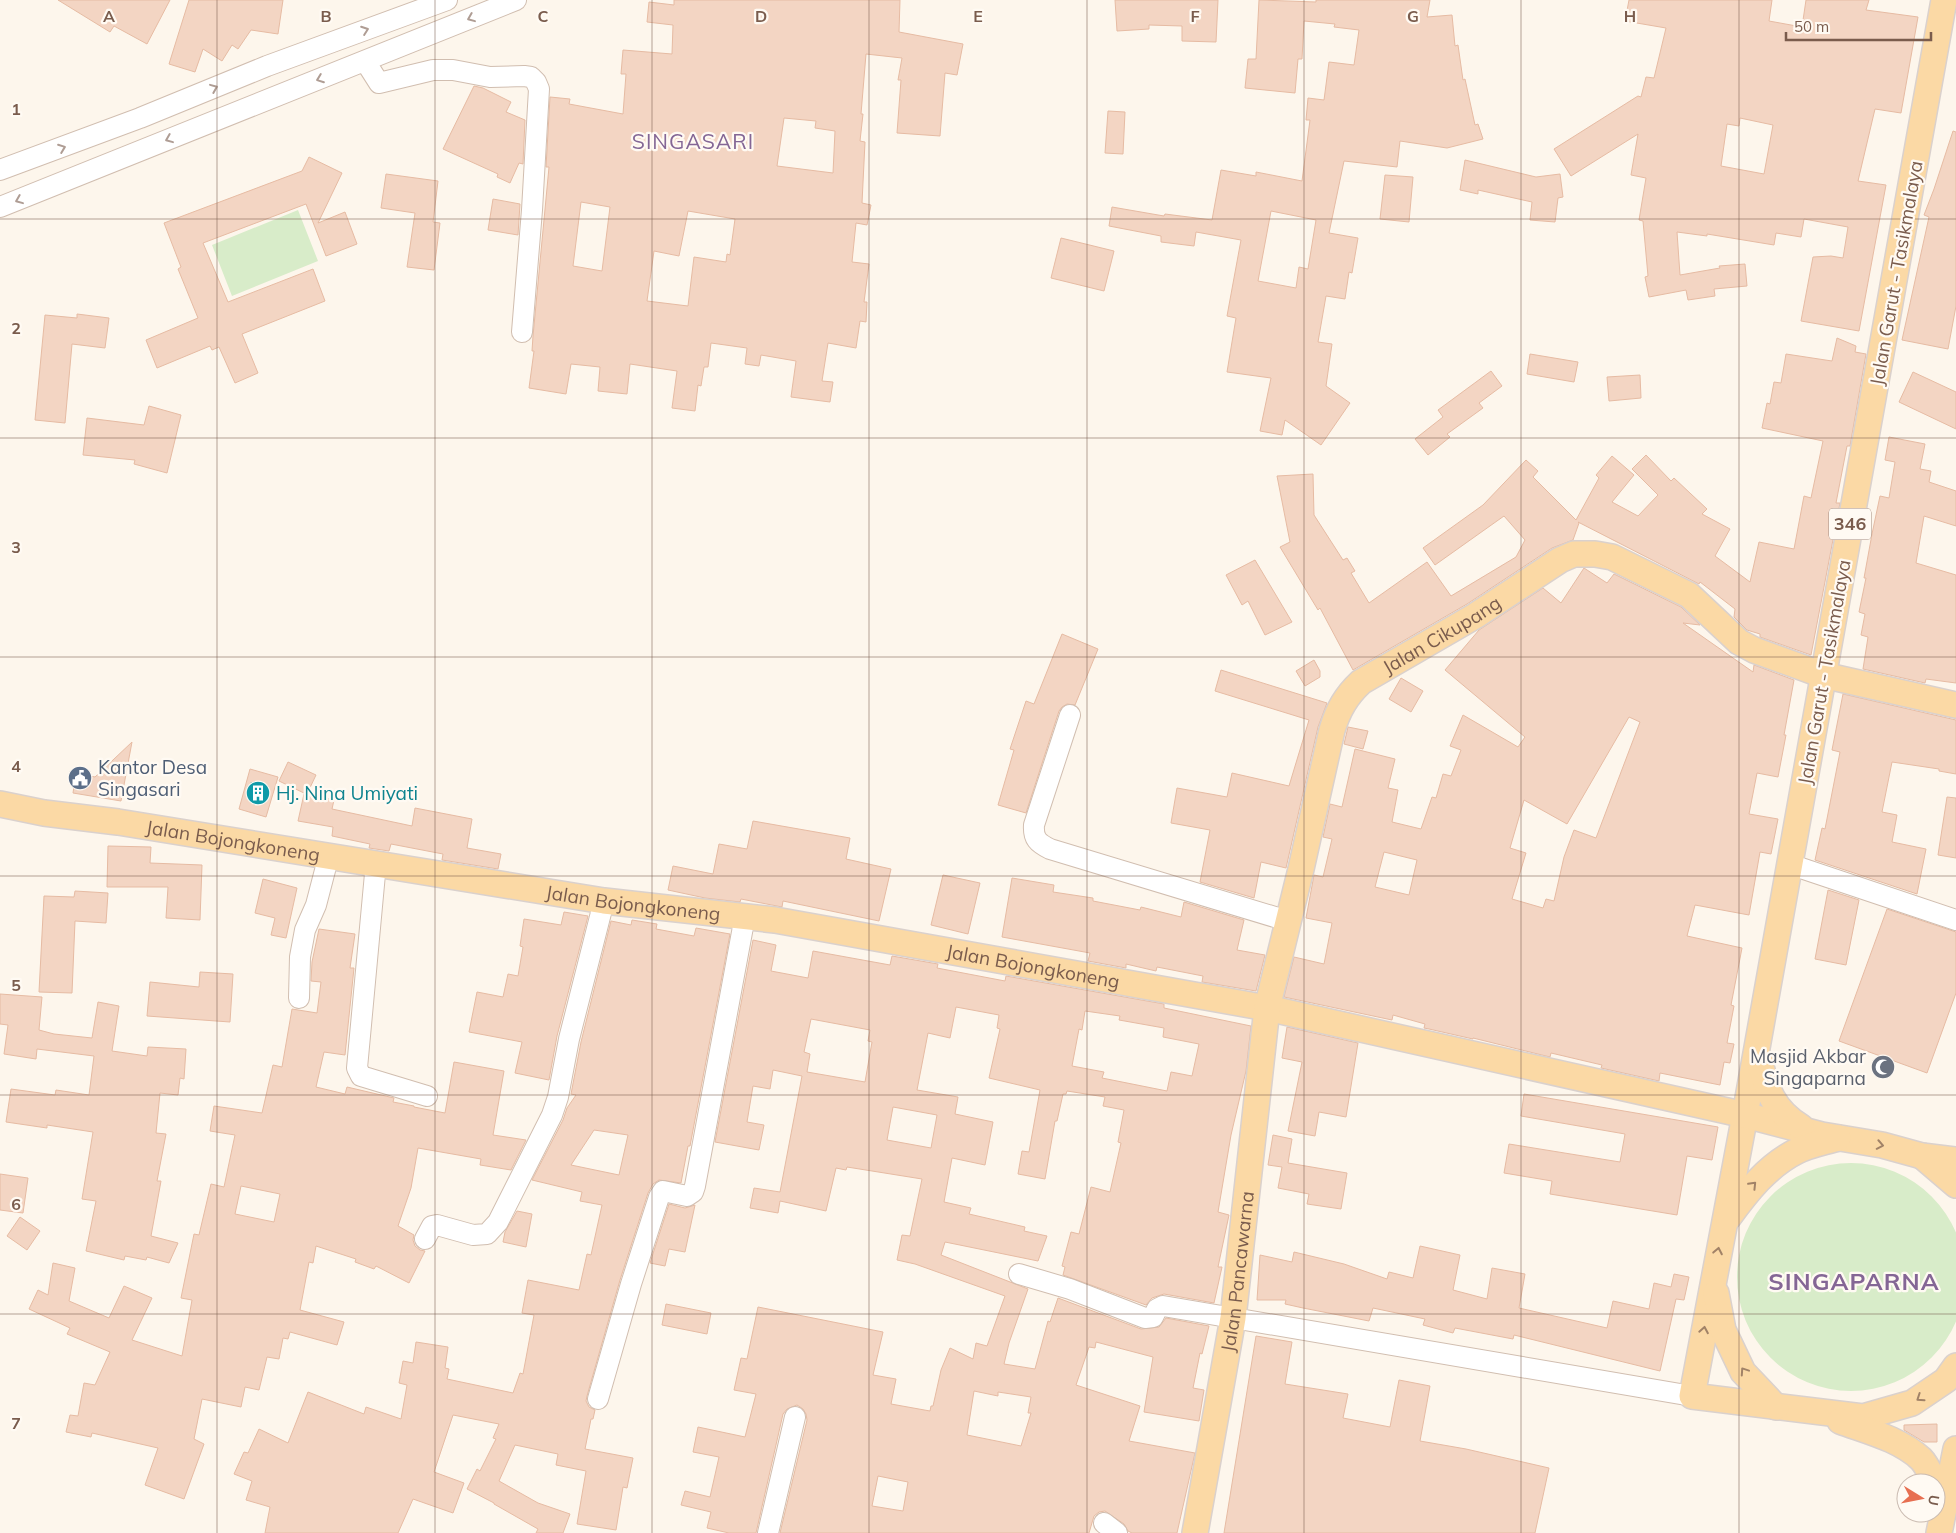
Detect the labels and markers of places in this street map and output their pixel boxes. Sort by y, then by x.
place label: Kantor Desa Singasari [98,755,207,801]
public building icon: Kantor Desa Singasari [67,765,93,791]
building icon: Hj. Nina Umiyati [245,780,271,806]
place label: Hj. Nina Umiyati [276,781,418,805]
place label: Masjid Akbar Singaparna [1750,1044,1866,1090]
mosque icon: Masjid Akbar Singaparna [1870,1054,1896,1080]

